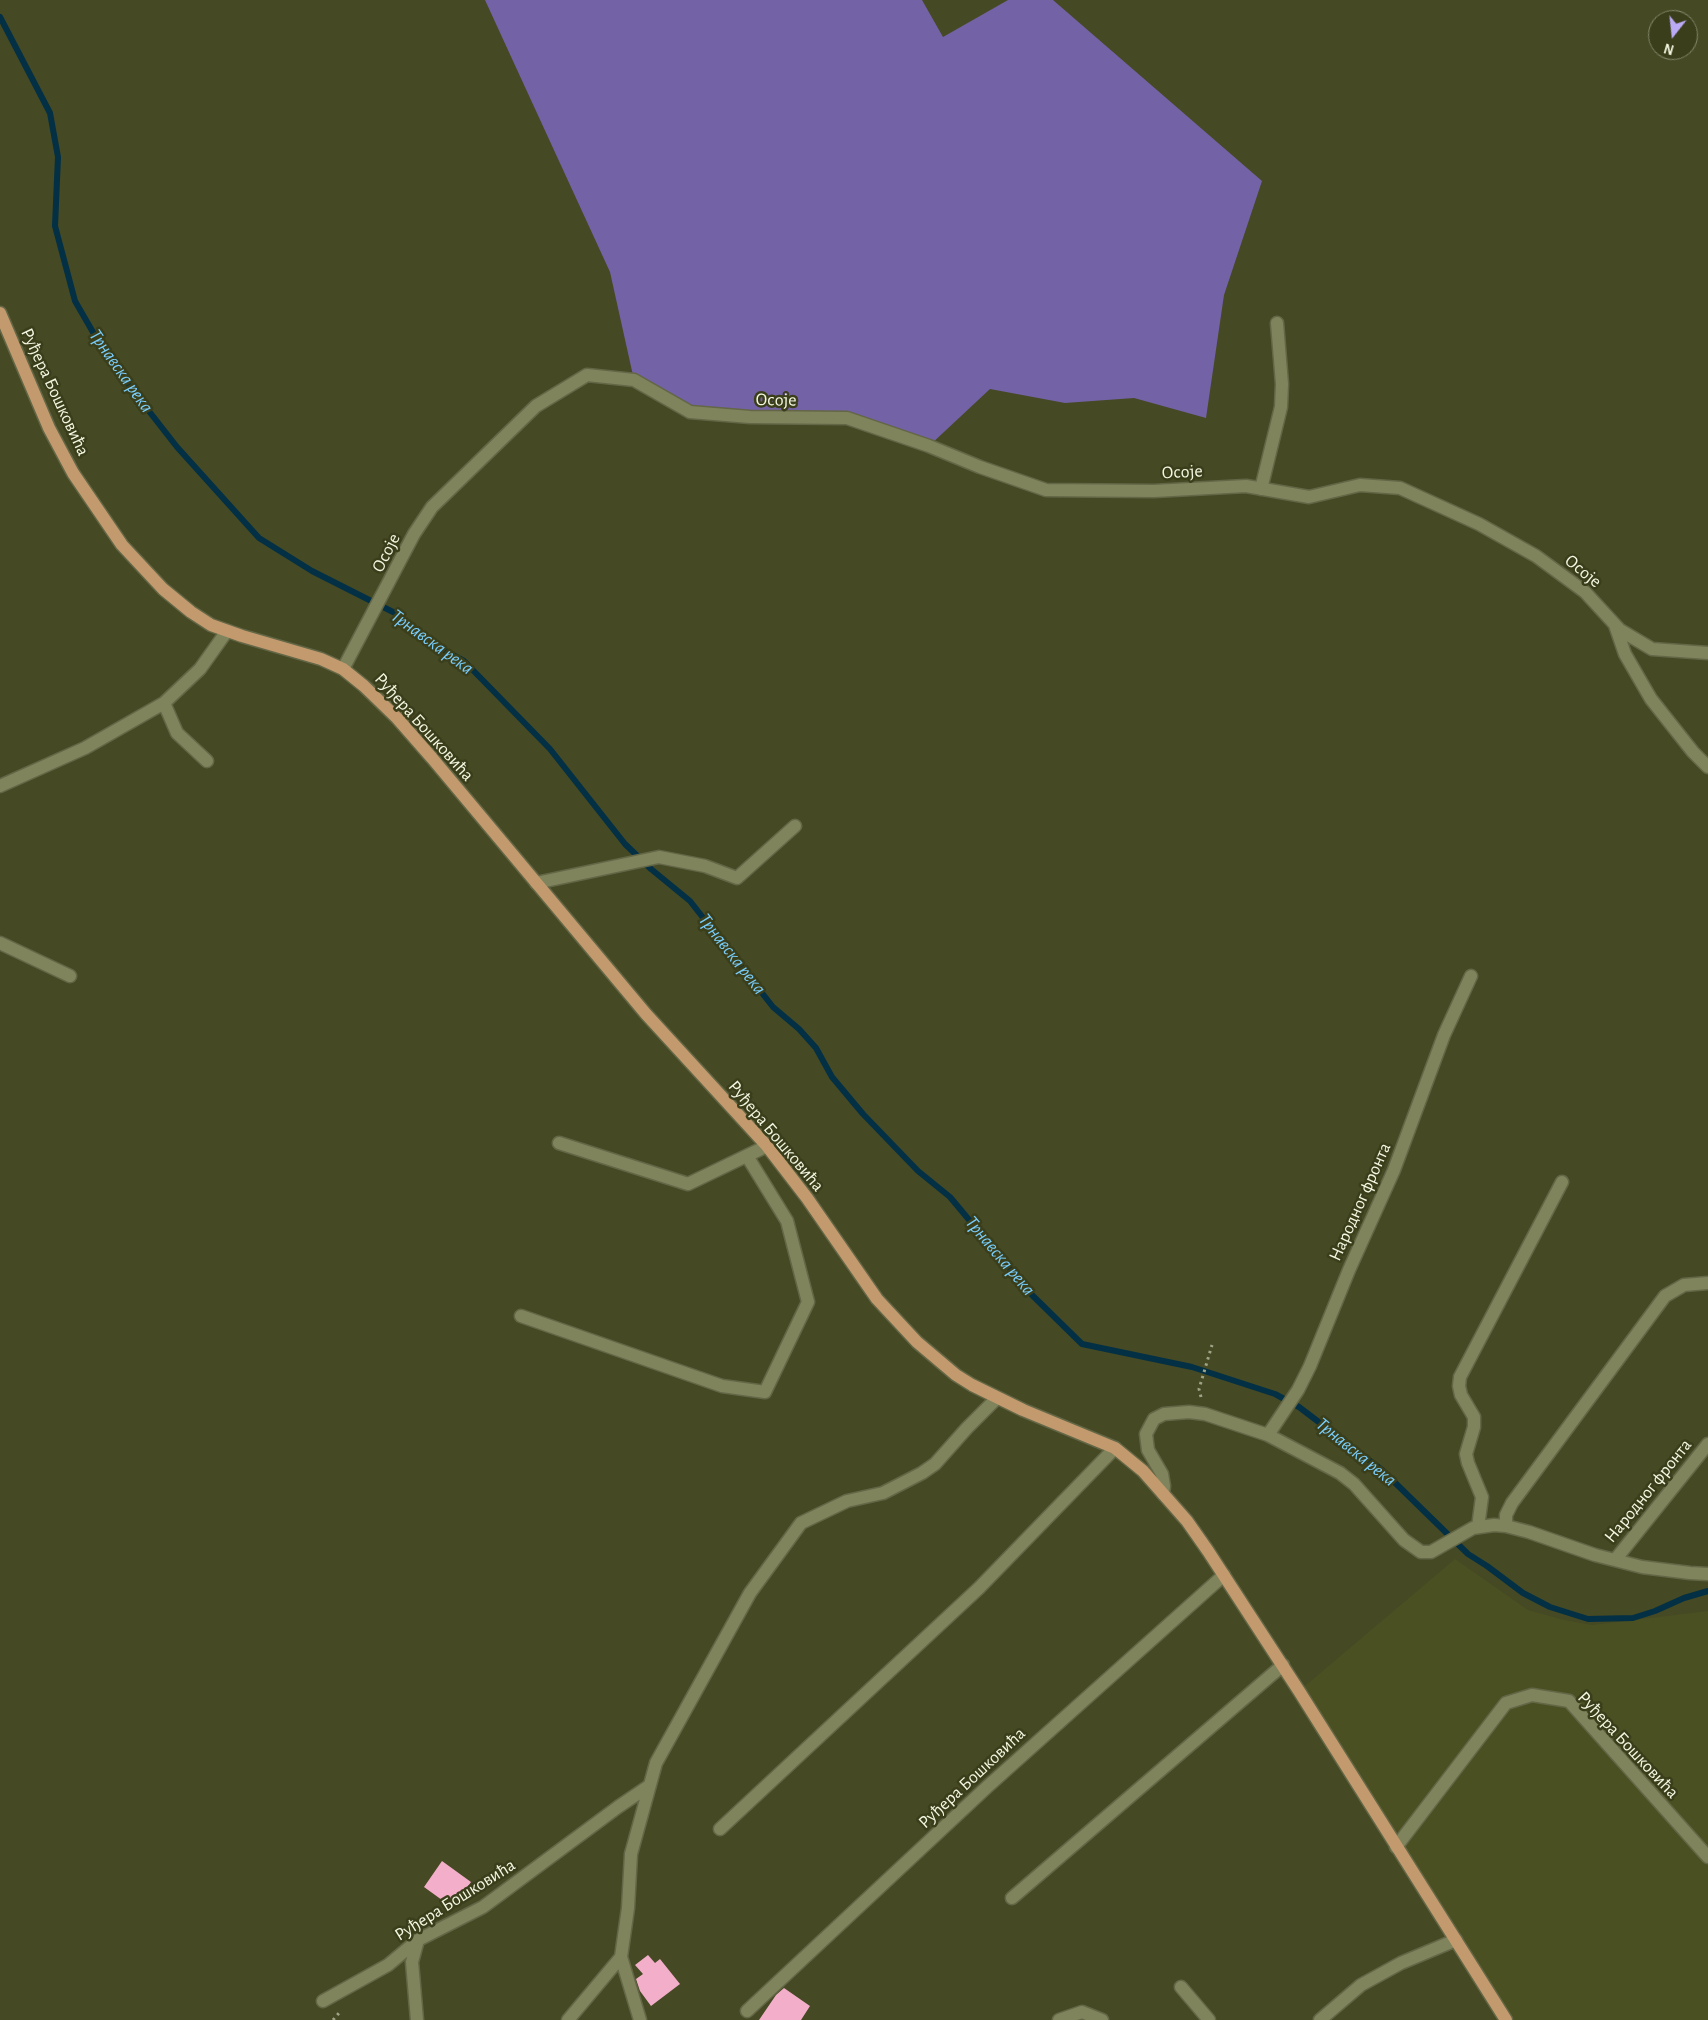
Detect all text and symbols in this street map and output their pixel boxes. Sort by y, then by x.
north arrow [1648,10,1698,60]
text: N [1663,40,1676,57]
street label: Руђера Бошковића [16,325,94,459]
water label: Трнавска река [84,325,158,417]
street label: Осоје [755,389,797,411]
street label: Осоје [1161,460,1203,484]
street label: Осоје [367,530,405,576]
street label: Осоје [1560,550,1606,592]
water label: Трнавска река [386,604,478,680]
street label: Руђера Бошковића [370,668,478,786]
water label: Трнавска река [693,909,771,999]
street label: Руђера Бошковића [723,1076,829,1196]
street label: Народног фронта [1324,1140,1396,1264]
water label: Трнавска река [960,1212,1040,1300]
water label: Трнавска река [1311,1413,1401,1491]
street label: Народног фронта [1600,1435,1696,1547]
street label: Руђера Бошковића [1573,1687,1683,1803]
street label: Руђера Бошковића [914,1723,1030,1833]
street label: Руђера Бошковића [391,1854,519,1946]

